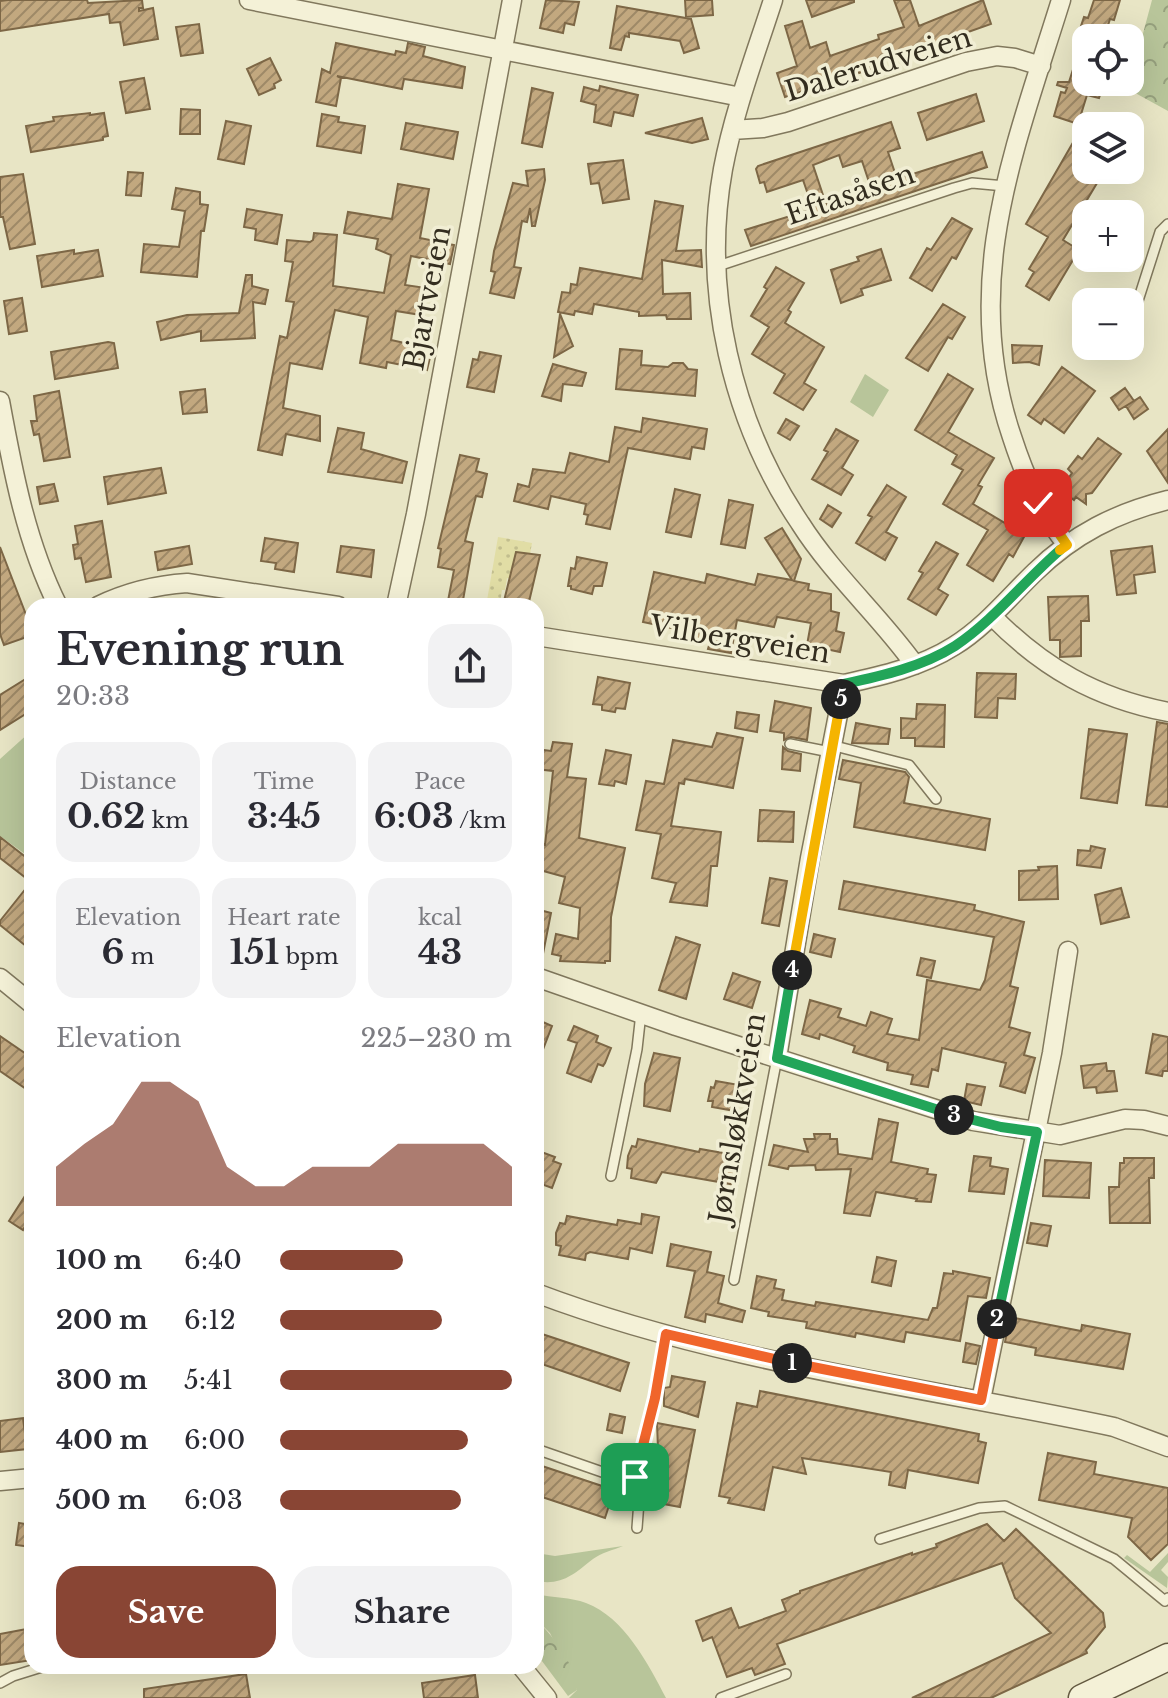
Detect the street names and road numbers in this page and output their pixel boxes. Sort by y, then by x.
street label: Dalerudveien [781,19,976,109]
street label: Eftasåsen [781,156,919,233]
street label: Bjartveien [396,223,459,373]
street label: Vilbergveien [646,608,833,671]
street label: Jørnsløkkveien [701,1010,773,1230]

